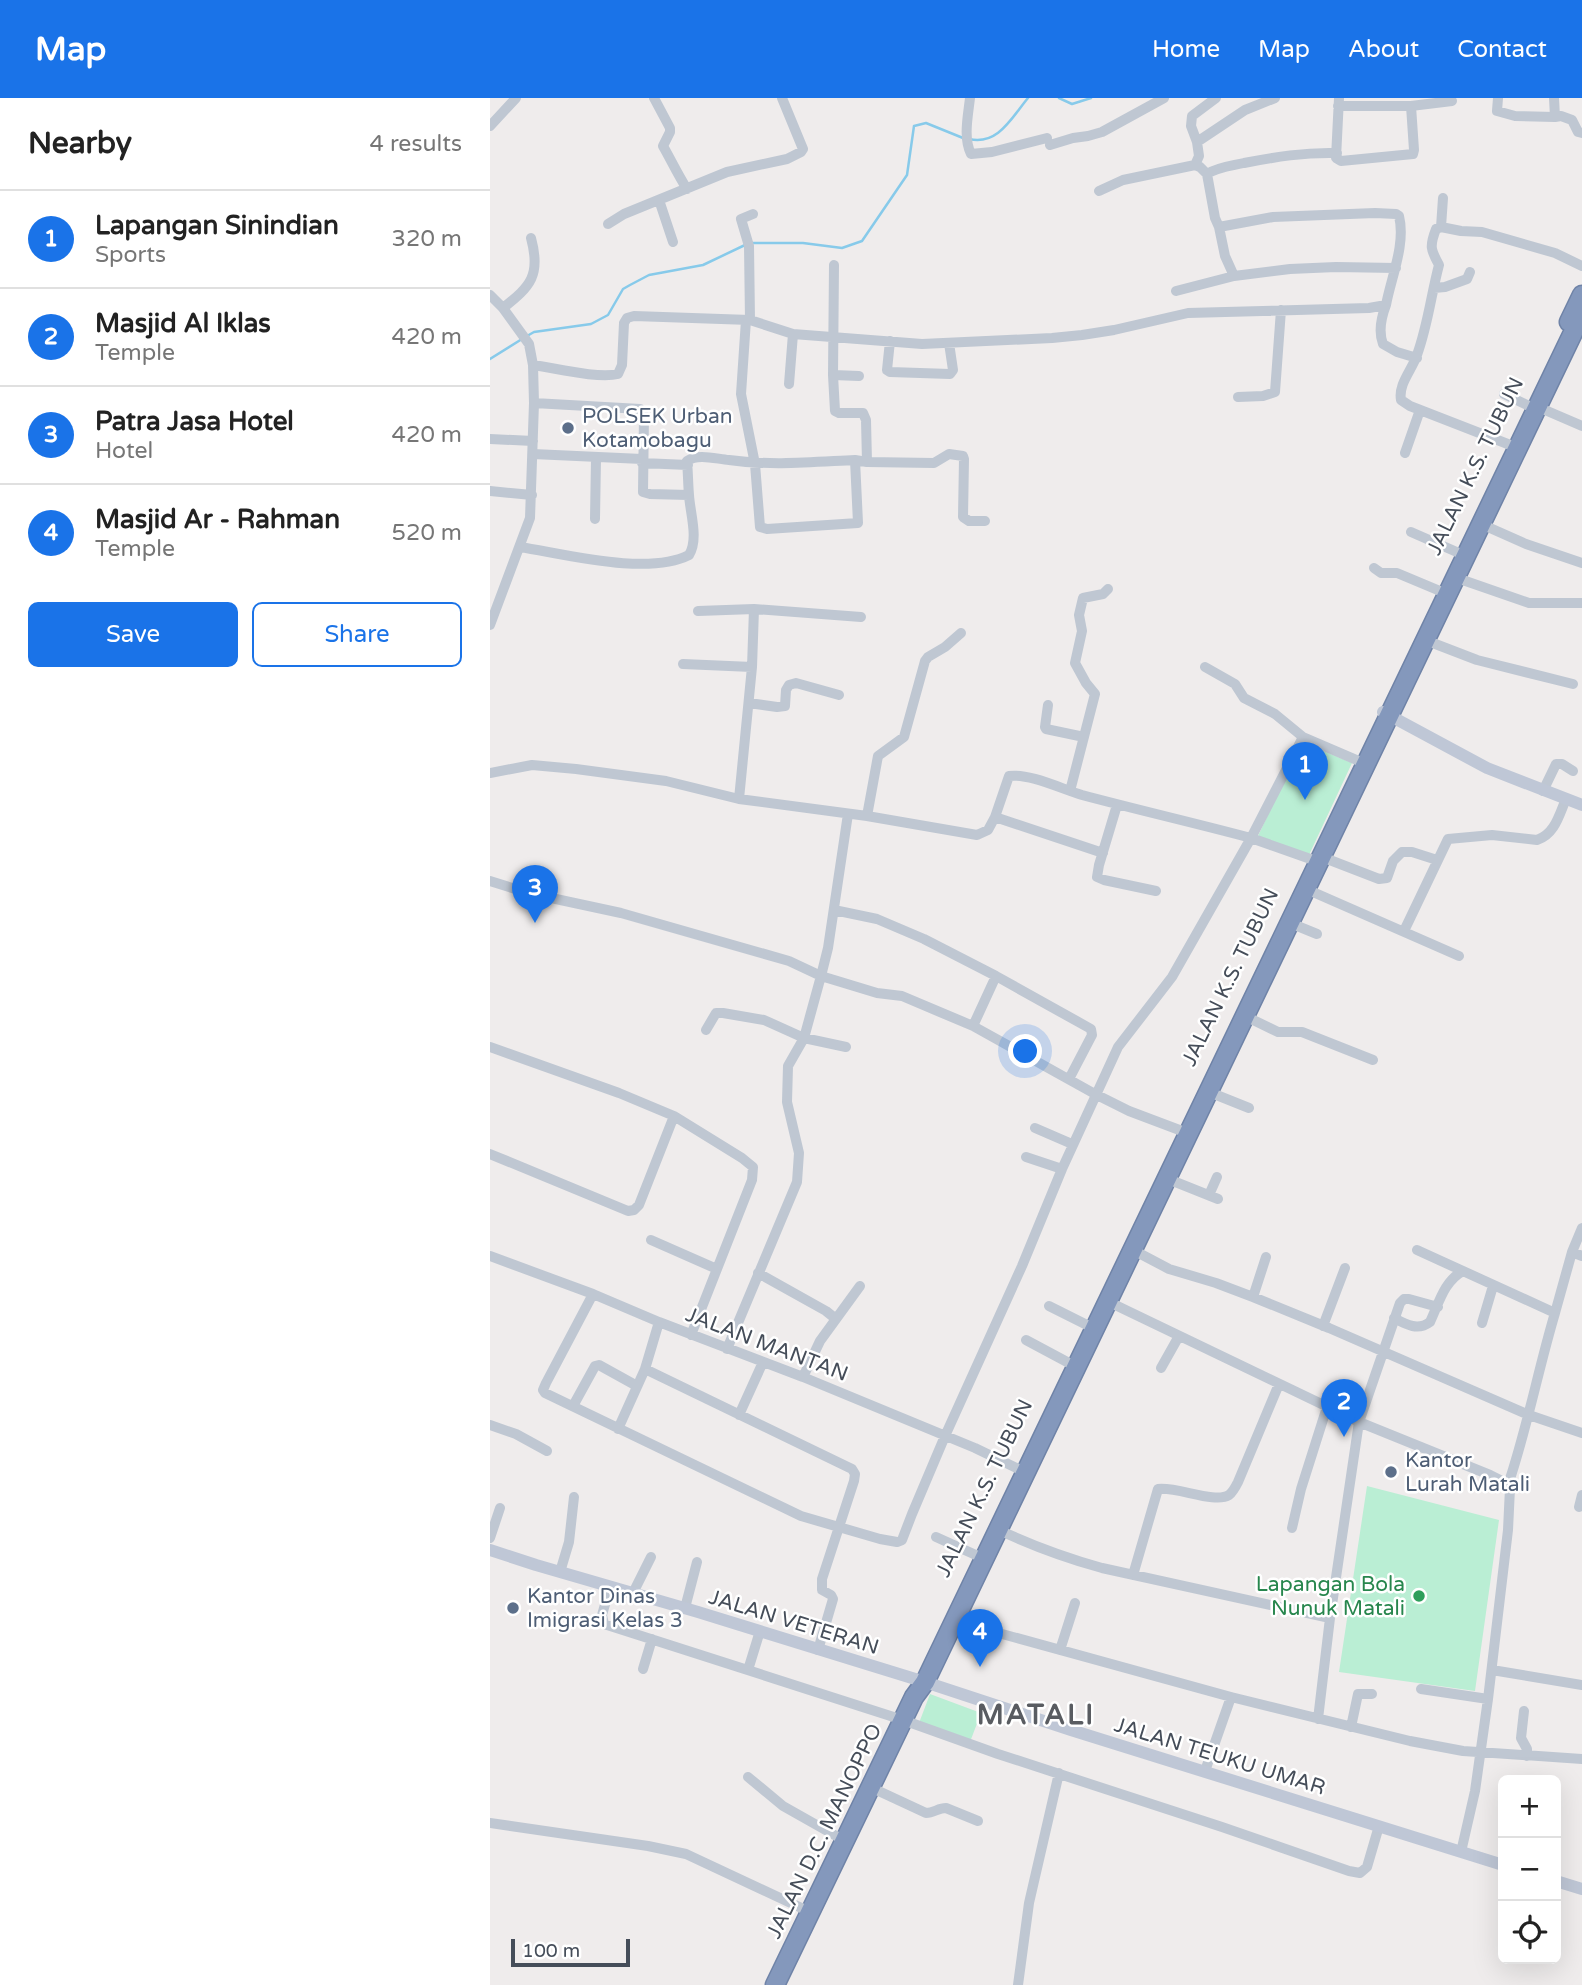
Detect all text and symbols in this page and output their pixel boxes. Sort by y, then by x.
text: Map [35,30,106,69]
text: Home [1152,35,1220,64]
text: Map [1258,35,1310,64]
text: About [1348,35,1419,64]
text: Contact [1457,35,1547,64]
text: Nearby [28,125,132,162]
text: 4 results [369,130,462,158]
text: Lapangan Sinindian [95,210,339,241]
text: 1 [44,225,58,253]
text: 320 m [392,225,462,253]
text: Sports [95,241,166,269]
text: Masjid Al Iklas [95,308,271,339]
text: 2 [44,323,58,351]
text: 420 m [392,323,462,351]
text: Temple [95,339,175,367]
street label: JALAN K.S. TUBUN [1422,373,1529,559]
place label: POLSEK Urban Kotamobagu [582,404,733,453]
text: Patra Jasa Hotel [95,406,294,437]
marker: POLSEK Urban Kotamobagu [560,420,576,436]
text: 3 [44,421,58,449]
text: 420 m [392,421,462,449]
text: Hotel [95,437,153,465]
text: Masjid Ar - Rahman [95,504,340,535]
text: 4 [44,519,58,547]
text: 520 m [392,519,462,547]
text: Temple [95,535,175,563]
button: Save [28,602,238,667]
button: Share [252,602,462,667]
pin: 1 [1282,742,1328,800]
pin: 3 [512,865,558,923]
street label: JALAN K.S. TUBUN [1177,884,1284,1070]
your location [1008,1034,1042,1068]
street label: JALAN MANTAN [682,1302,852,1387]
pin: 2 [1321,1379,1367,1437]
street label: JALAN K.S. TUBUN [931,1395,1038,1581]
place label: Kantor Lurah Matali [1405,1448,1530,1497]
marker: Kantor Lurah Matali [1383,1464,1399,1480]
place label: Lapangan Bola Nunuk Matali [1256,1572,1405,1621]
place label: Kantor Dinas Imigrasi Kelas 3 [527,1584,683,1633]
street label: JALAN VETERAN [706,1585,882,1660]
marker: Lapangan Bola Nunuk Matali [1411,1588,1427,1604]
marker: Kantor Dinas Imigrasi Kelas 3 [505,1600,521,1616]
pin: 4 [957,1609,1003,1667]
district label: MATALI [977,1698,1095,1732]
street label: JALAN TEUKU UMAR [1111,1712,1328,1801]
street label: JALAN D.C. MANOPPO [761,1720,887,1943]
map controls [1498,1775,1561,1964]
button: + [1498,1775,1561,1838]
button: − [1498,1838,1561,1901]
button: locate [1498,1901,1561,1964]
scale bar [511,1936,630,1968]
text: 100 m [522,1940,580,1962]

